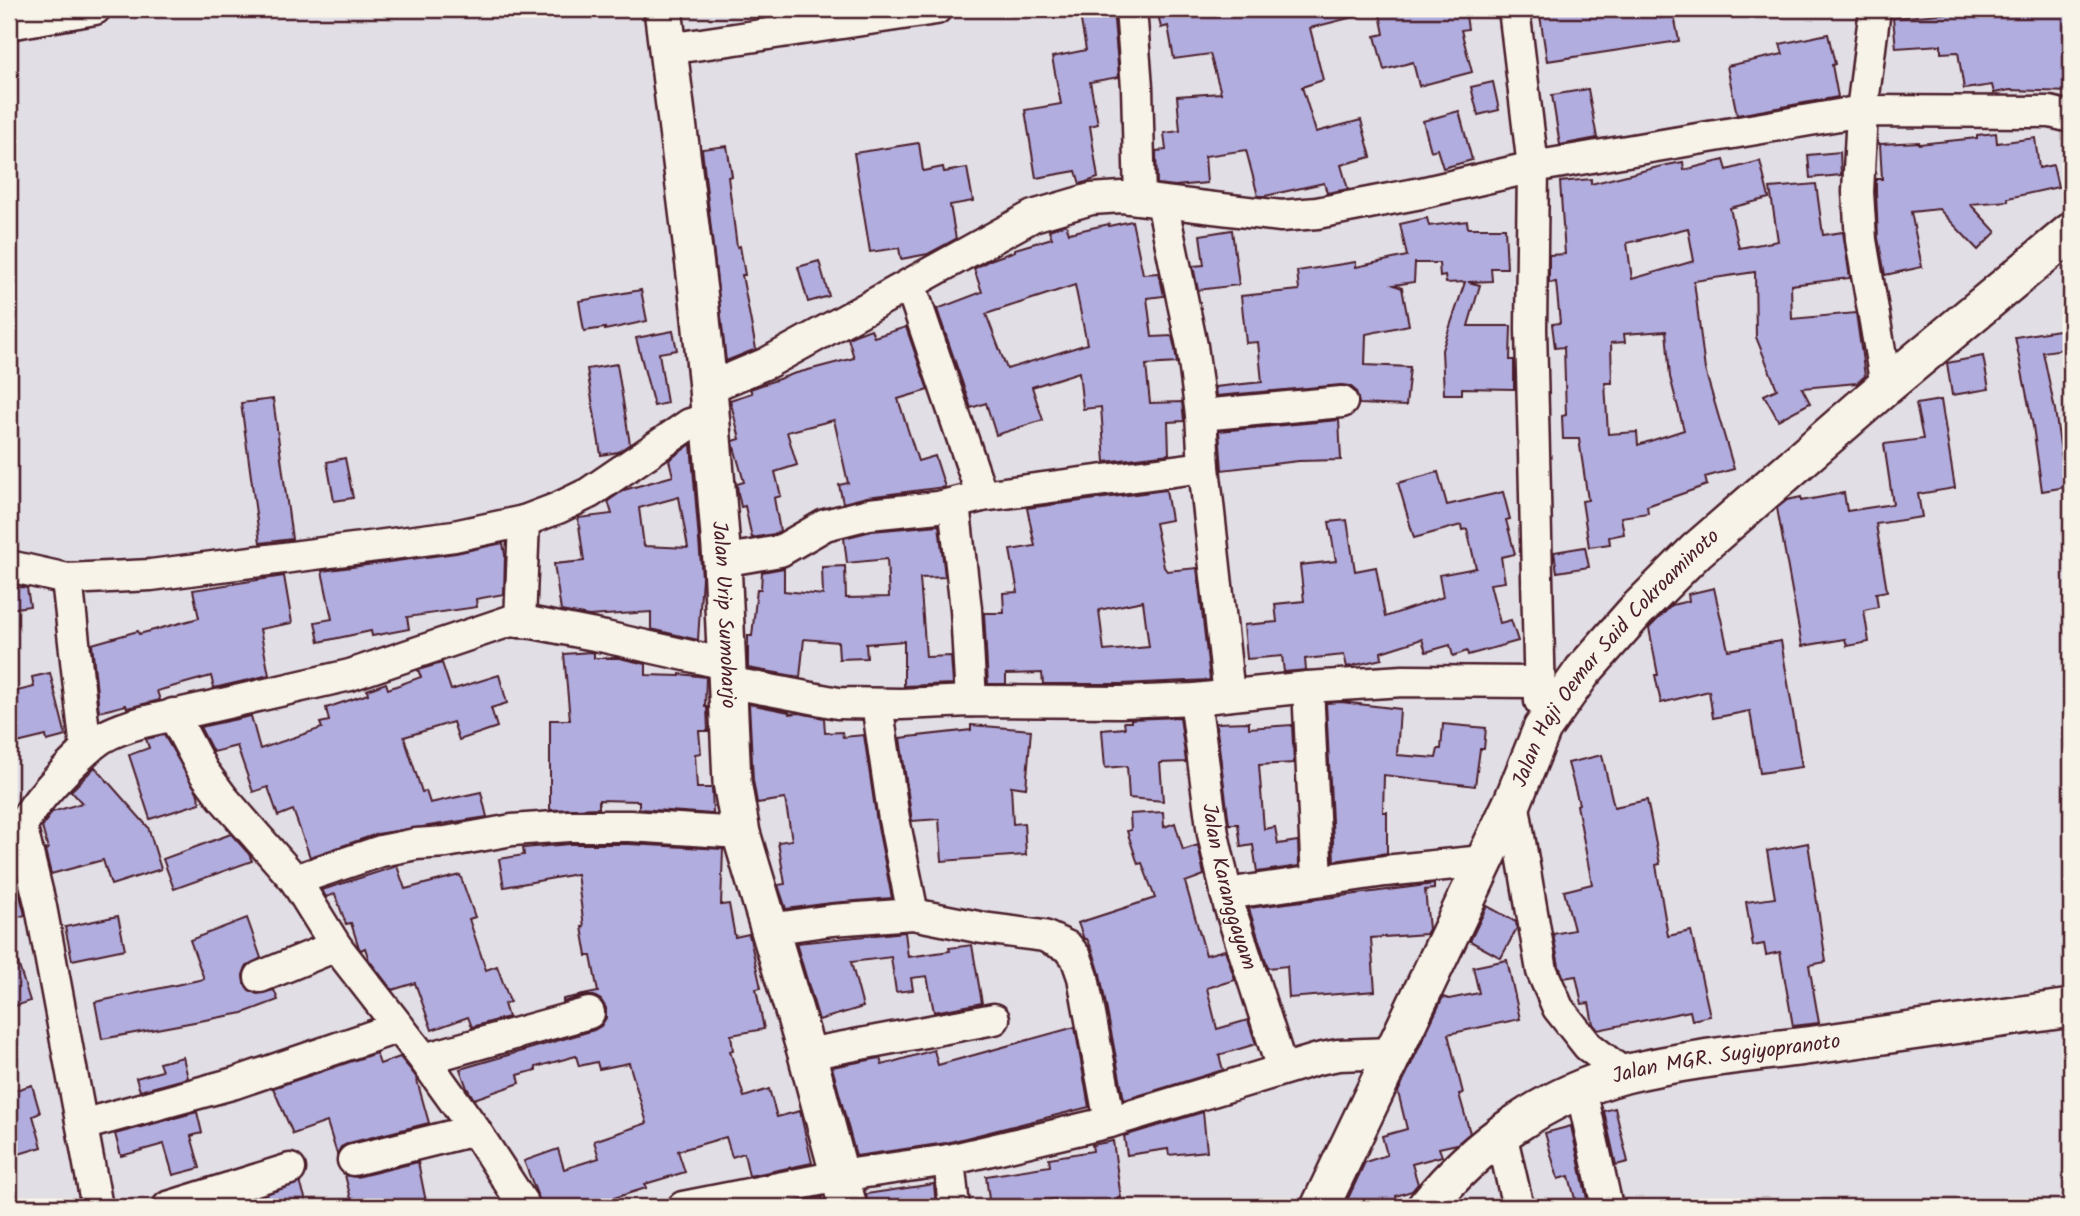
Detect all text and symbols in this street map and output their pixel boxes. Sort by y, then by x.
street label: Jalan Urip Sumoharjo [702,520,745,709]
street label: Jalan Haji Oemar Said Cokroaminoto [1504,521,1727,792]
street label: Jalan Karanggayam [1193,801,1265,974]
street label: Jalan MGR. Sugiyopranoto [1608,1025,1843,1093]

